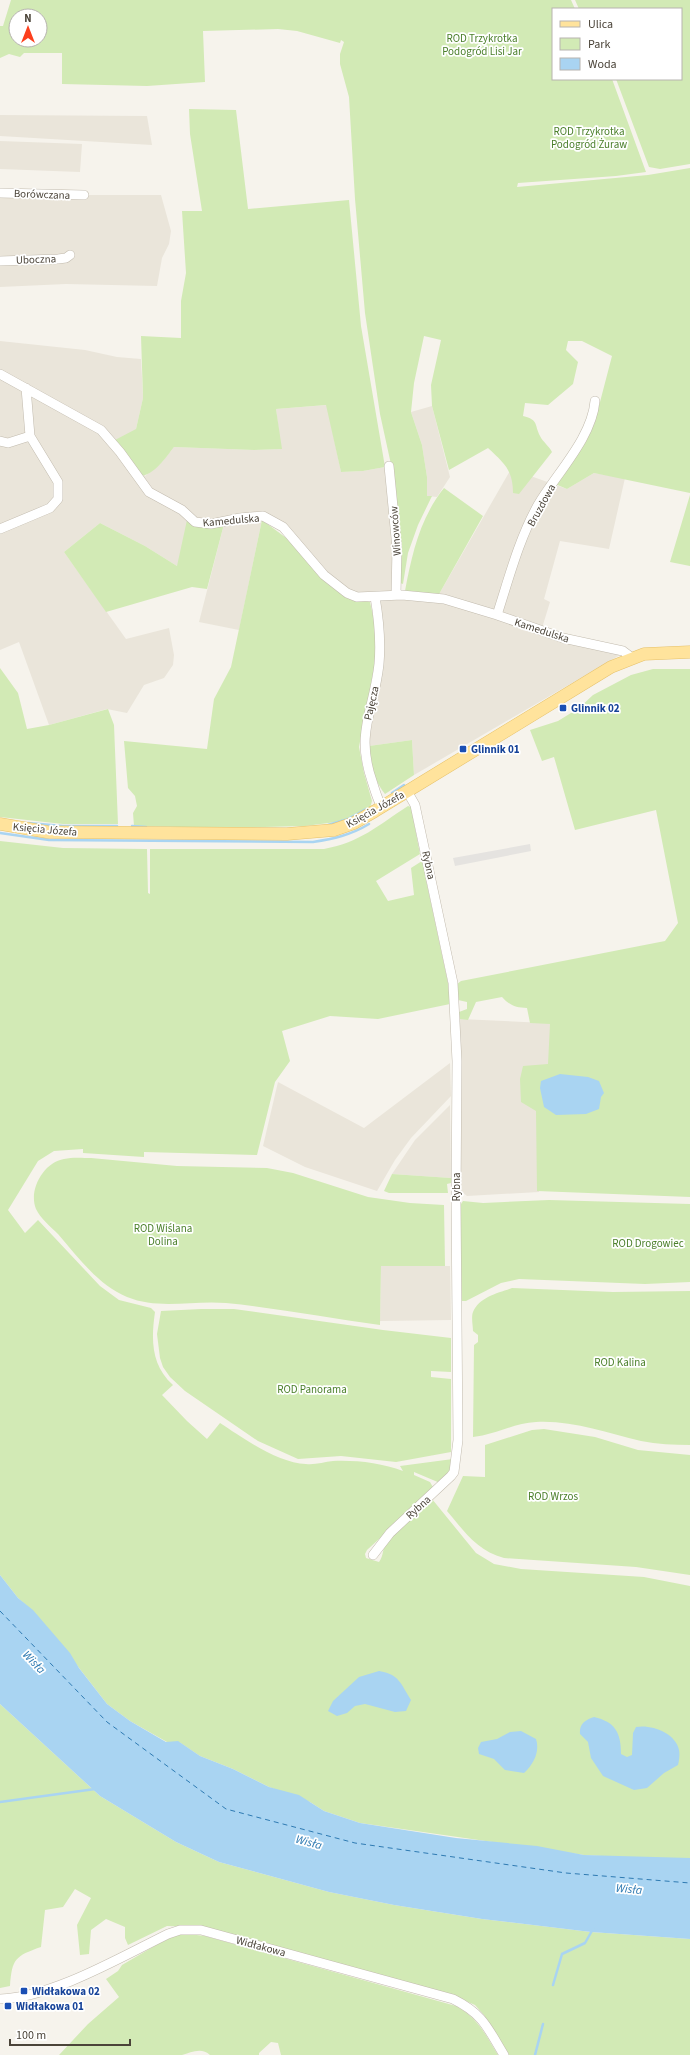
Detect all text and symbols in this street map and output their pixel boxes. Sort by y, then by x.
north arrow [8,8,48,48]
legend [552,8,682,80]
text: N [24,11,32,26]
text: Ulica [588,16,613,33]
park label: ROD Trzykrotka Podogród Lisi Jar [442,31,522,59]
text: Park [588,36,610,53]
text: Woda [588,56,617,73]
park label: ROD Trzykrotka Podogród Żuraw [551,124,627,152]
street label: Borówczana [13,186,70,203]
street label: Uboczna [16,251,56,268]
street label: Bruzdowa [524,481,559,529]
street label: Winowców [386,506,405,556]
street label: Kamedulska [202,511,260,530]
street label: Kamedulska [512,615,571,646]
street label: Pajęcza [360,685,383,722]
place label: Glinnik 02 [571,701,620,716]
marker: Glinnik 02 [558,703,568,713]
place label: Glinnik 01 [471,742,520,757]
marker: Glinnik 01 [458,744,468,754]
street label: Księcia Józefa [343,787,407,832]
street label: Księcia Józefa [12,819,78,840]
street label: Rybna [418,849,439,881]
street label: Rybna [449,1172,464,1202]
park label: ROD Wiślana Dolina [134,1221,192,1249]
park label: ROD Drogowiec [612,1236,684,1251]
park label: ROD Kalina [594,1355,646,1370]
park label: ROD Panorama [277,1382,347,1397]
park label: ROD Wrzos [528,1489,578,1504]
street label: Rybna [403,1492,434,1523]
water label: Wisła [18,1647,49,1678]
water label: Wisła [294,1831,324,1854]
water label: Wisła [615,1880,644,1899]
street label: Widłakowa [234,1933,287,1960]
place label: Widłakowa 02 [32,1984,100,1999]
marker: Widłakowa 02 [19,1986,29,1996]
place label: Widłakowa 01 [16,1999,84,2014]
marker: Widłakowa 01 [3,2001,13,2011]
scale bar [10,2021,130,2047]
text: 100 m [16,2027,46,2044]

